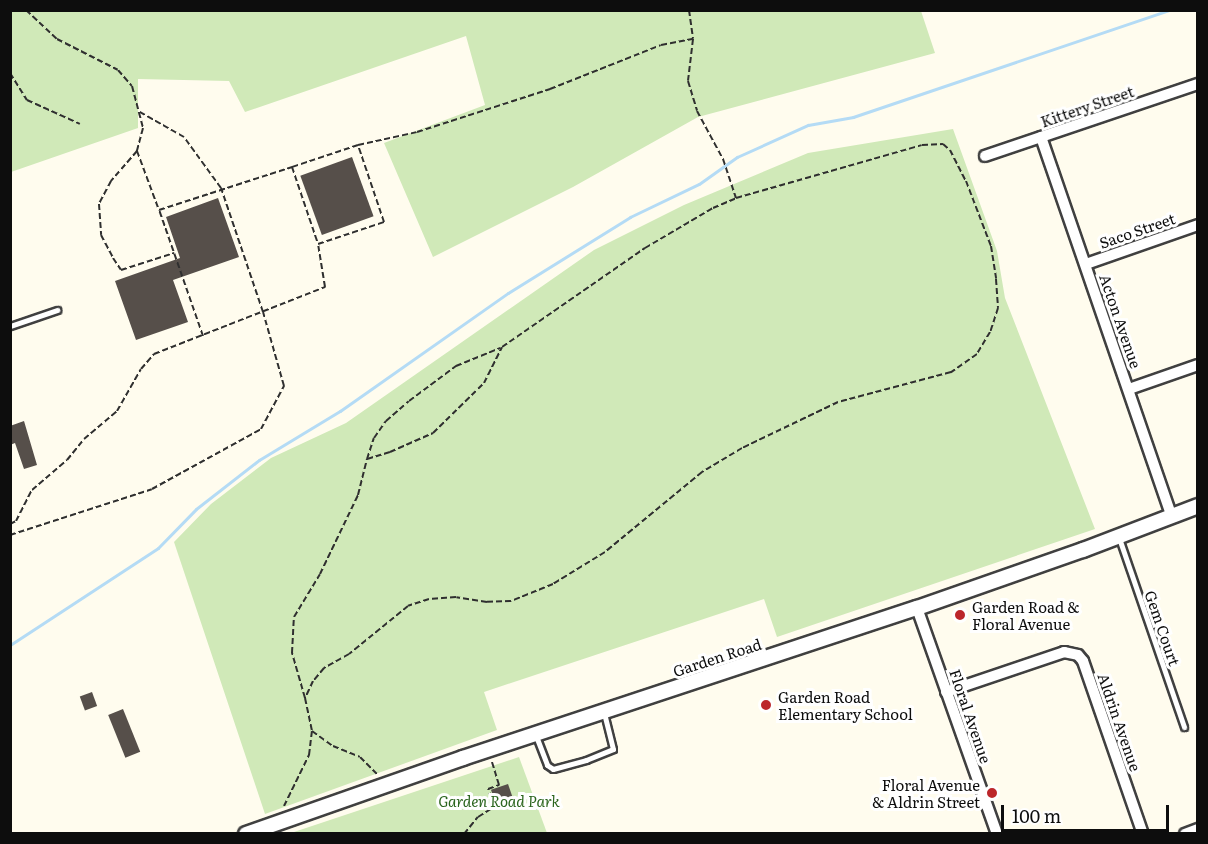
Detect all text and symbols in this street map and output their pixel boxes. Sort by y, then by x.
street label: Kittery Street [1038,82,1136,130]
street label: Saco Street [1097,209,1177,251]
street label: Acton Avenue [1096,271,1146,371]
street label: Gem Court [1142,588,1184,668]
place label: Garden Road & Floral Avenue [972,597,1079,632]
marker: Garden Road & Floral Avenue [953,608,967,622]
street label: Garden Road [670,634,764,680]
street label: Floral Avenue [946,667,996,765]
street label: Aldrin Avenue [1095,671,1145,773]
place label: Garden Road Elementary School [778,687,913,722]
marker: Garden Road Elementary School [759,698,773,712]
place label: Floral Avenue & Aldrin Street [872,775,980,810]
marker: Floral Avenue & Aldrin Street [985,786,999,800]
park label: Garden Road Park [438,792,560,810]
scale bar [1004,793,1172,831]
text: 100 m [1012,802,1061,829]

